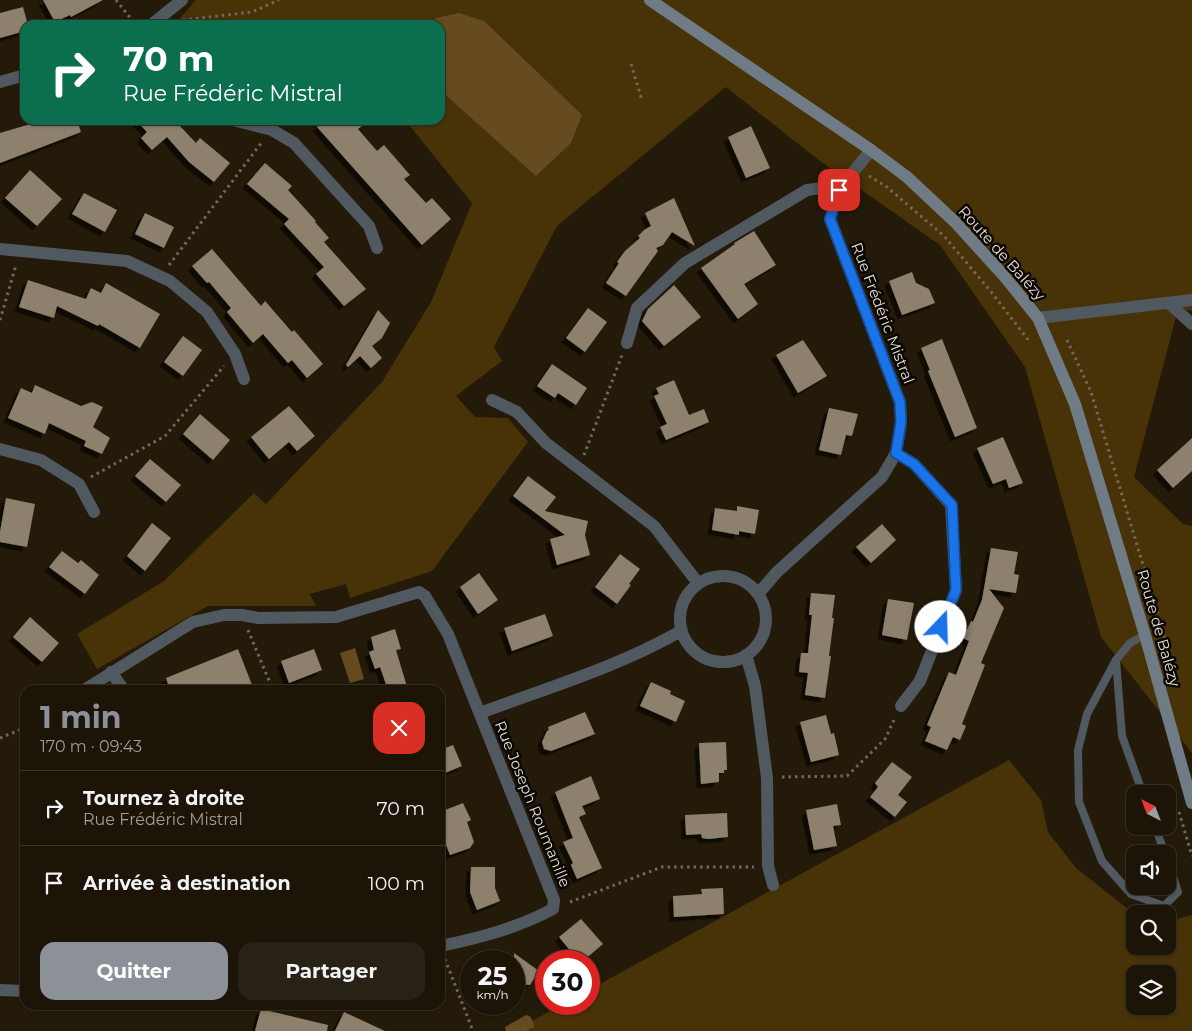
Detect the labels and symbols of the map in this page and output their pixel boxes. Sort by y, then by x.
pin [818,169,860,211]
street label: Route de Balézy [954,202,1050,305]
street label: Rue Frédéric Mistral [847,240,919,386]
street label: Route de Balézy [1133,567,1185,690]
position arrow [914,600,966,652]
street label: Rue Joseph Roumanille [491,718,575,890]
north arrow [1126,785,1176,835]
speed limit sign: 30 [535,950,600,1015]

